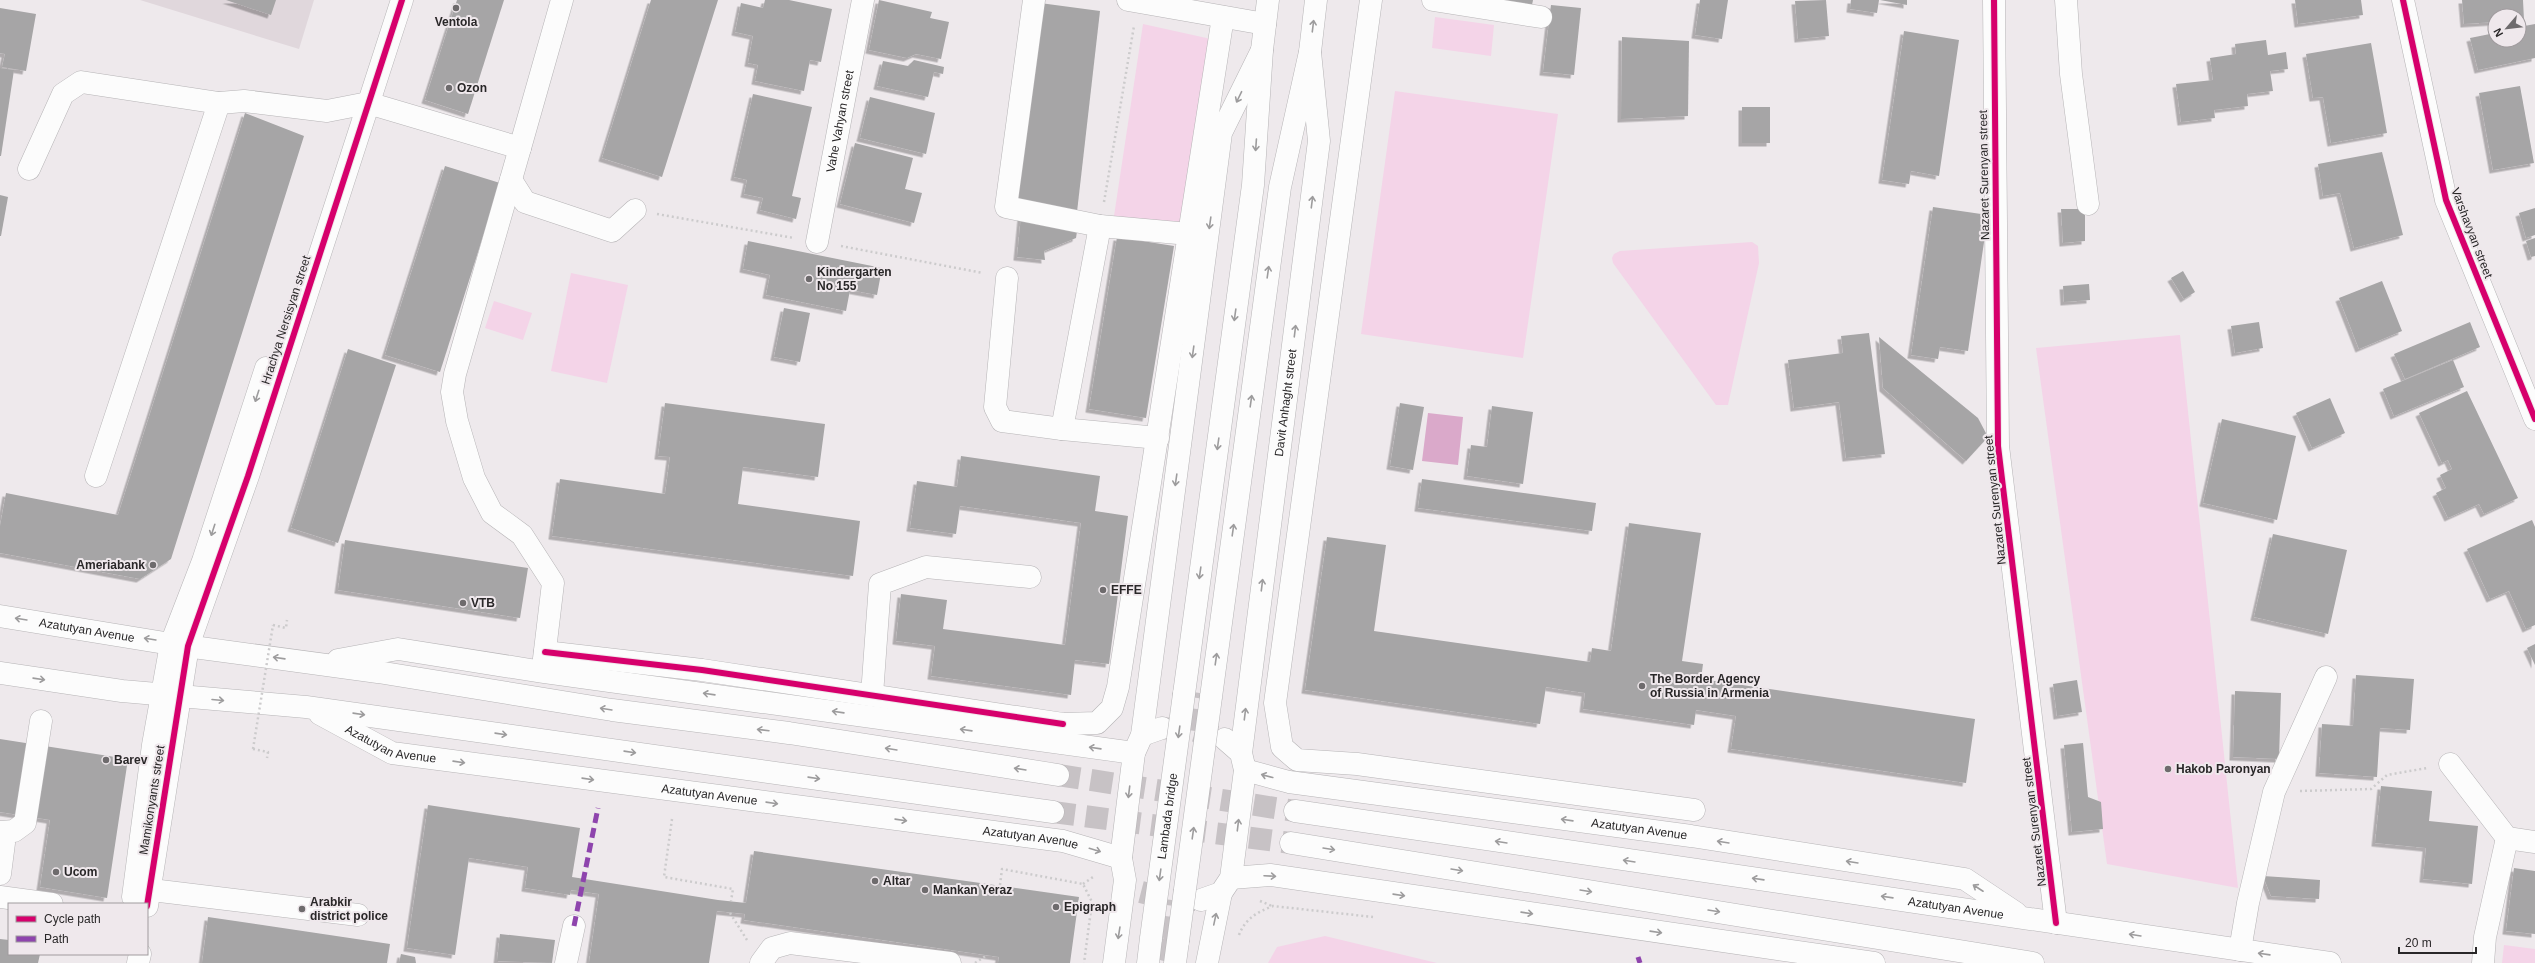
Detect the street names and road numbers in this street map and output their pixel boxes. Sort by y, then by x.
street label: Vahe Vahyan street [823,68,857,173]
street label: Nazaret Surenyan street [1976,109,1992,240]
street label: Varshavyan street [2448,186,2496,281]
street label: Hrachya Nersisyan street [259,253,314,386]
street label: Davit Anhaght street [1272,348,1299,457]
street label: Nazaret Surenyan street [1981,434,2009,565]
street label: Azatutyan Avenue [38,616,136,645]
street label: Azatutyan Avenue [343,722,437,766]
street label: Mamikonyants street [136,744,168,856]
street label: Nazaret Surenyan street [2019,756,2049,887]
street label: Lambada bridge [1155,772,1180,860]
street label: Azatutyan Avenue [661,781,759,808]
street label: Azatutyan Avenue [1590,816,1688,842]
street label: Azatutyan Avenue [982,824,1080,852]
street label: Azatutyan Avenue [1907,894,2005,922]

